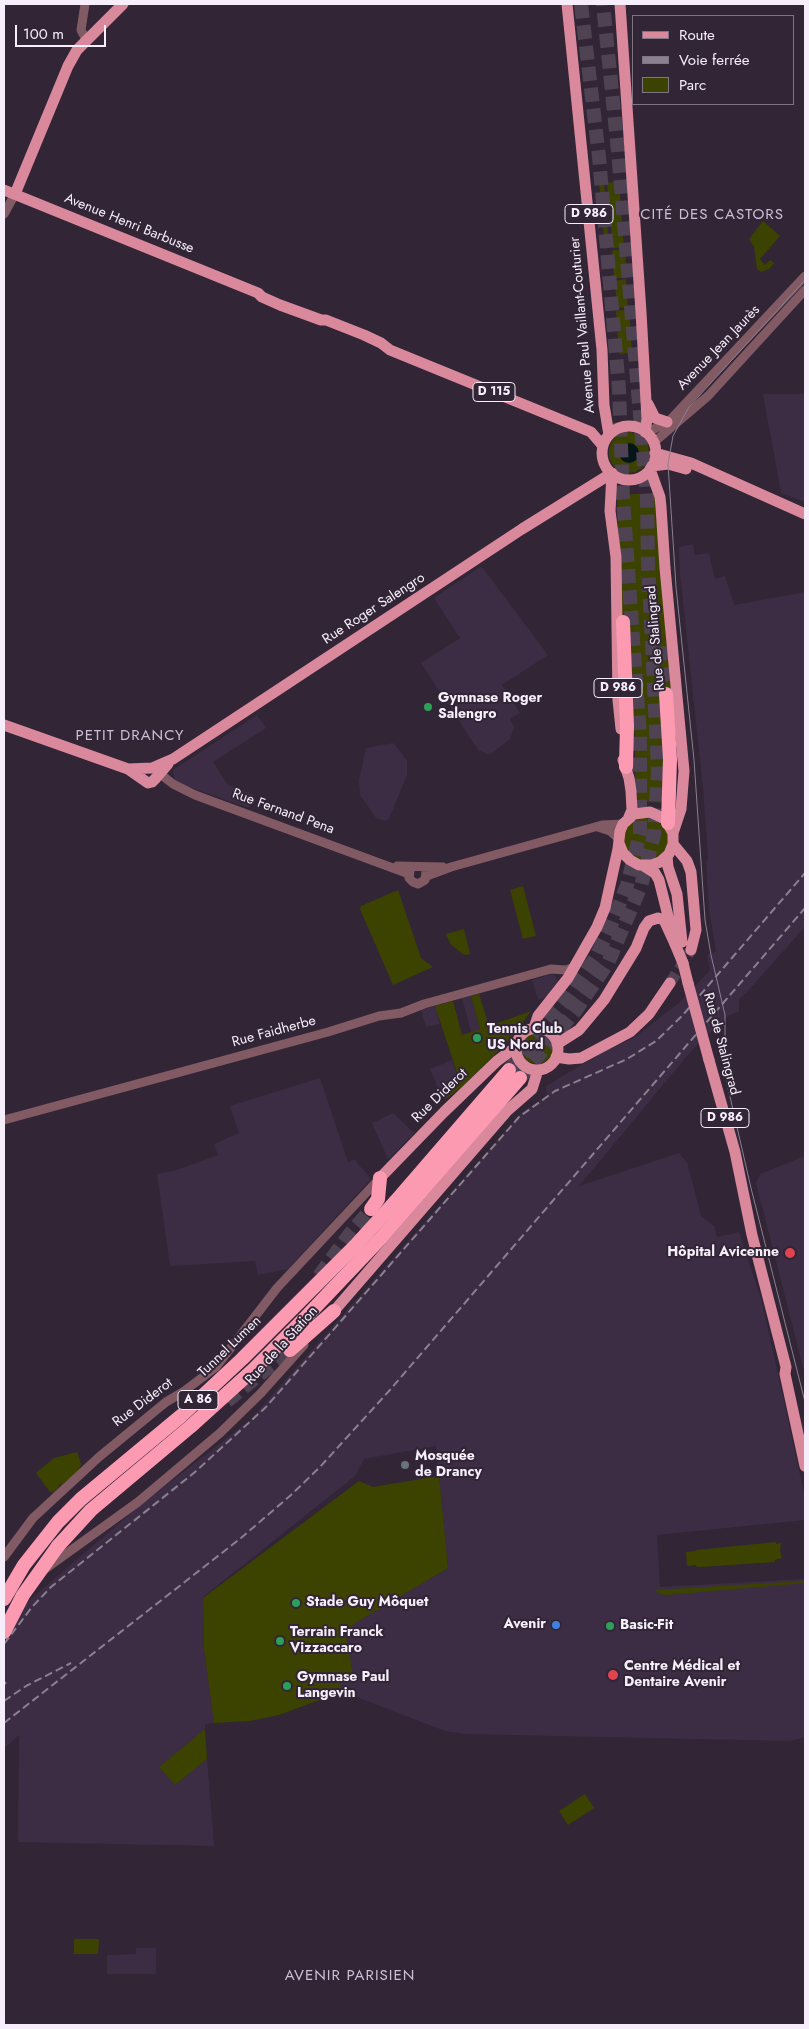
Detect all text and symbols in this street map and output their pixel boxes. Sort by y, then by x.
scale bar [18,15,109,47]
legend [632,15,794,105]
text: 100 m [23,23,64,45]
text: Route [679,24,715,46]
text: Voie ferrée [679,49,750,71]
text: Parc [679,74,706,96]
street label: Avenue Henri Barbusse [62,190,196,258]
road number: D 986 [565,204,613,223]
district label: CITÉ DES CASTORS [638,206,786,224]
street label: Avenue Paul Vaillant-Couturier [567,236,599,414]
street label: Avenue Jean Jaurès [674,302,764,394]
road number: D 115 [473,382,515,402]
street label: Rue Roger Salengro [320,570,428,648]
street label: Rue de Stalingrad [643,585,669,691]
road number: D 986 [594,678,642,698]
place label: Gymnase Roger Salengro [438,691,542,724]
marker: Gymnase Roger Salengro [422,701,434,713]
district label: PETIT DRANCY [74,727,186,745]
street label: Rue Fernand Pena [230,786,336,838]
street label: Rue de Stalingrad [699,991,743,1097]
street label: Rue Faidherbe [230,1013,318,1051]
place label: Tennis Club US Nord [487,1022,562,1054]
marker: Tennis Club US Nord [471,1032,483,1044]
street label: Rue Diderot [409,1065,471,1127]
road number: D 986 [701,1108,749,1128]
place label: Hôpital Avicenne [667,1245,779,1261]
marker: Hôpital Avicenne [783,1246,797,1260]
street label: Rue de la Station [242,1303,322,1389]
street label: Tunnel Lumen [195,1313,265,1381]
street label: Rue Diderot [110,1375,176,1431]
road number: A 86 [178,1390,218,1410]
place label: Mosquée de Drancy [415,1449,482,1481]
marker: Mosquée de Drancy [399,1459,411,1471]
place label: Stade Guy Môquet [306,1595,428,1611]
marker: Stade Guy Môquet [290,1597,302,1609]
place label: Avenir [504,1617,546,1633]
place label: Basic-Fit [620,1618,673,1634]
marker: Avenir [550,1619,562,1631]
marker: Basic-Fit [604,1620,616,1632]
place label: Terrain Franck Vizzaccaro [290,1625,383,1658]
marker: Terrain Franck Vizzaccaro [274,1635,286,1647]
place label: Centre Médical et Dentaire Avenir [624,1659,740,1691]
marker: Centre Médical et Dentaire Avenir [606,1668,620,1682]
place label: Gymnase Paul Langevin [297,1670,389,1702]
marker: Gymnase Paul Langevin [281,1680,293,1692]
district label: AVENIR PARISIEN [283,1967,417,1985]

